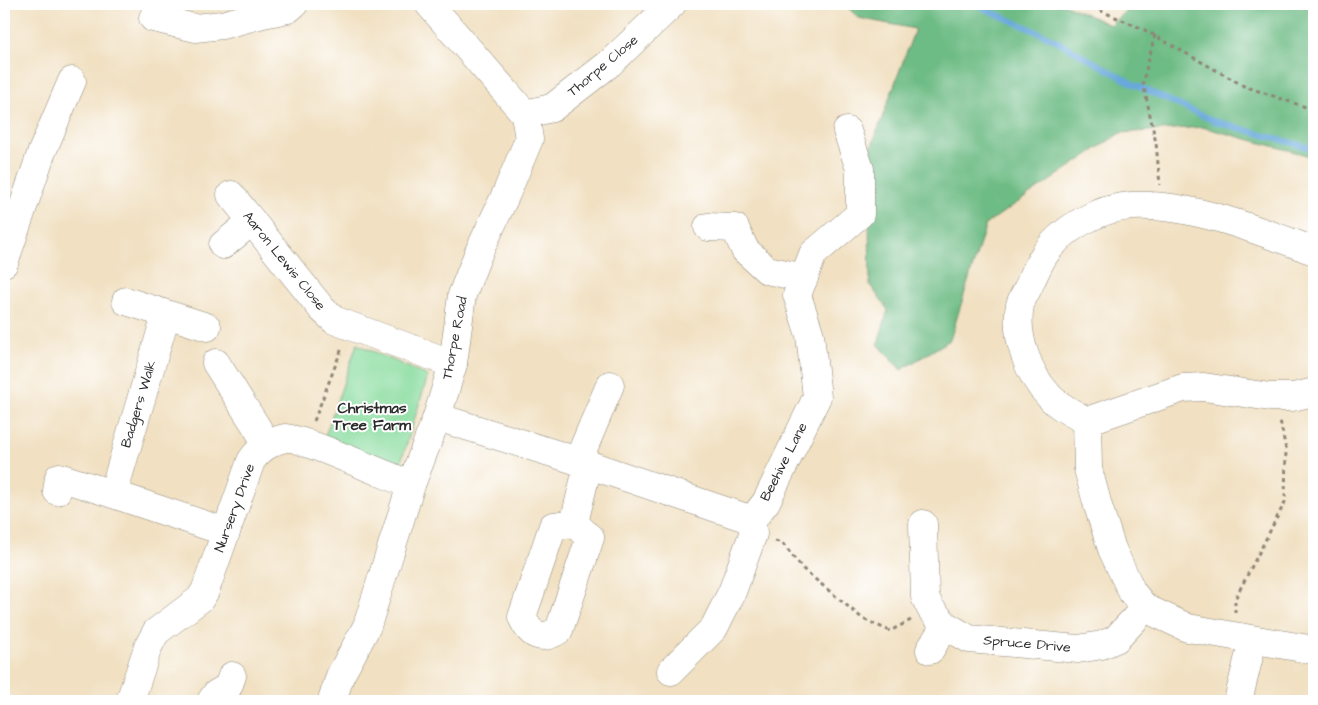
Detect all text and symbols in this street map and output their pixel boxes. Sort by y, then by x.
street label: Thorpe Close [563,30,643,102]
street label: Aaron Lewis Close [238,207,330,315]
street label: Thorpe Road [437,295,473,381]
street label: Badgers Walk [116,357,162,450]
district label: Christmas Tree Farm [332,398,411,436]
street label: Beehive Lane [756,419,813,505]
street label: Nursery Drive [210,460,260,555]
street label: Spruce Drive [983,630,1072,658]

